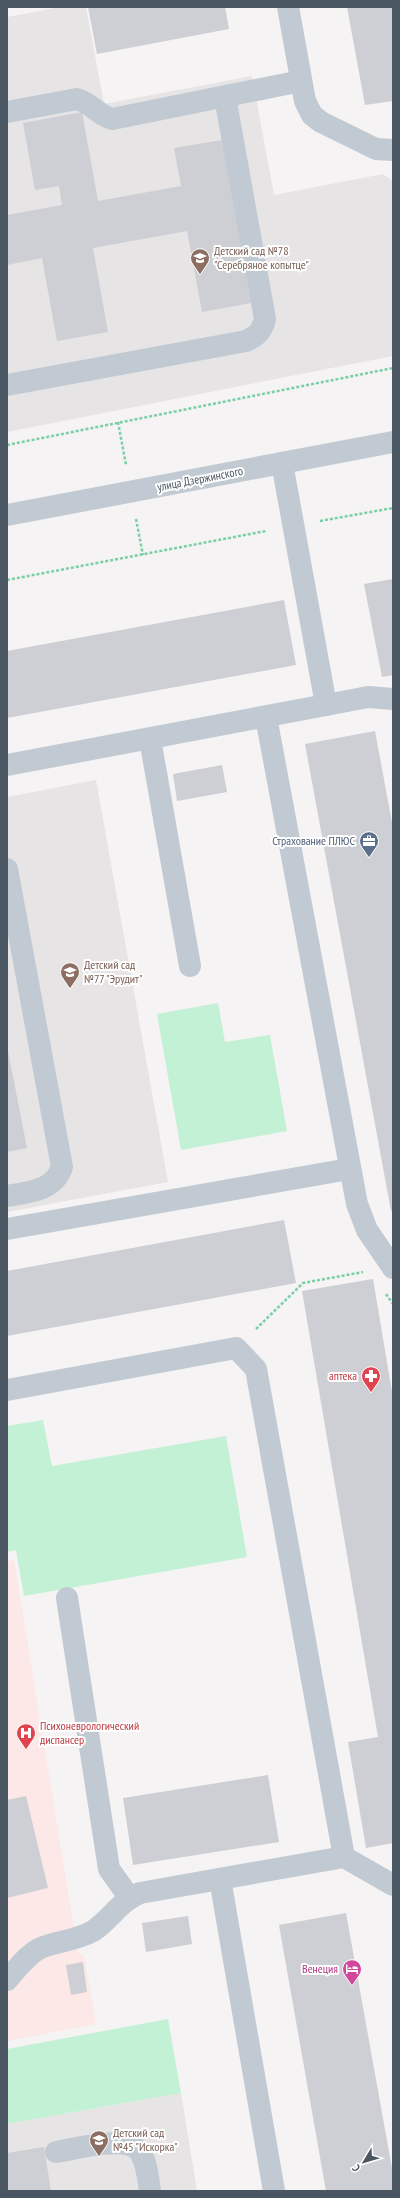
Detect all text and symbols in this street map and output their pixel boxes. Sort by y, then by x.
place label: Детский сад №78 "Серебряное копытце" [214,243,309,272]
school or university icon: Детский сад №78 "Серебряное копытце" [189,247,211,275]
street label: улица Дзержинского [156,463,244,494]
office icon: Страхование ПЛЮС [358,830,380,858]
place label: Страхование ПЛЮС [272,833,355,848]
place label: Детский сад №77 "Эрудит" [84,957,142,986]
school or university icon: Детский сад №77 "Эрудит" [59,961,81,989]
pharmacy icon: аптека [360,1365,382,1393]
place label: аптека [329,1368,357,1383]
place label: Психоневрологический диспансер [40,1718,139,1747]
hospital icon: Психоневрологический диспансер [15,1722,37,1750]
hotel icon: Венеция [341,1958,363,1986]
place label: Венеция [302,1961,338,1976]
place label: Детский сад №45 "Искорка" [113,2125,178,2154]
school or university icon: Детский сад №45 "Искорка" [88,2129,110,2157]
north arrow [344,2142,384,2182]
text: С [349,2162,363,2174]

